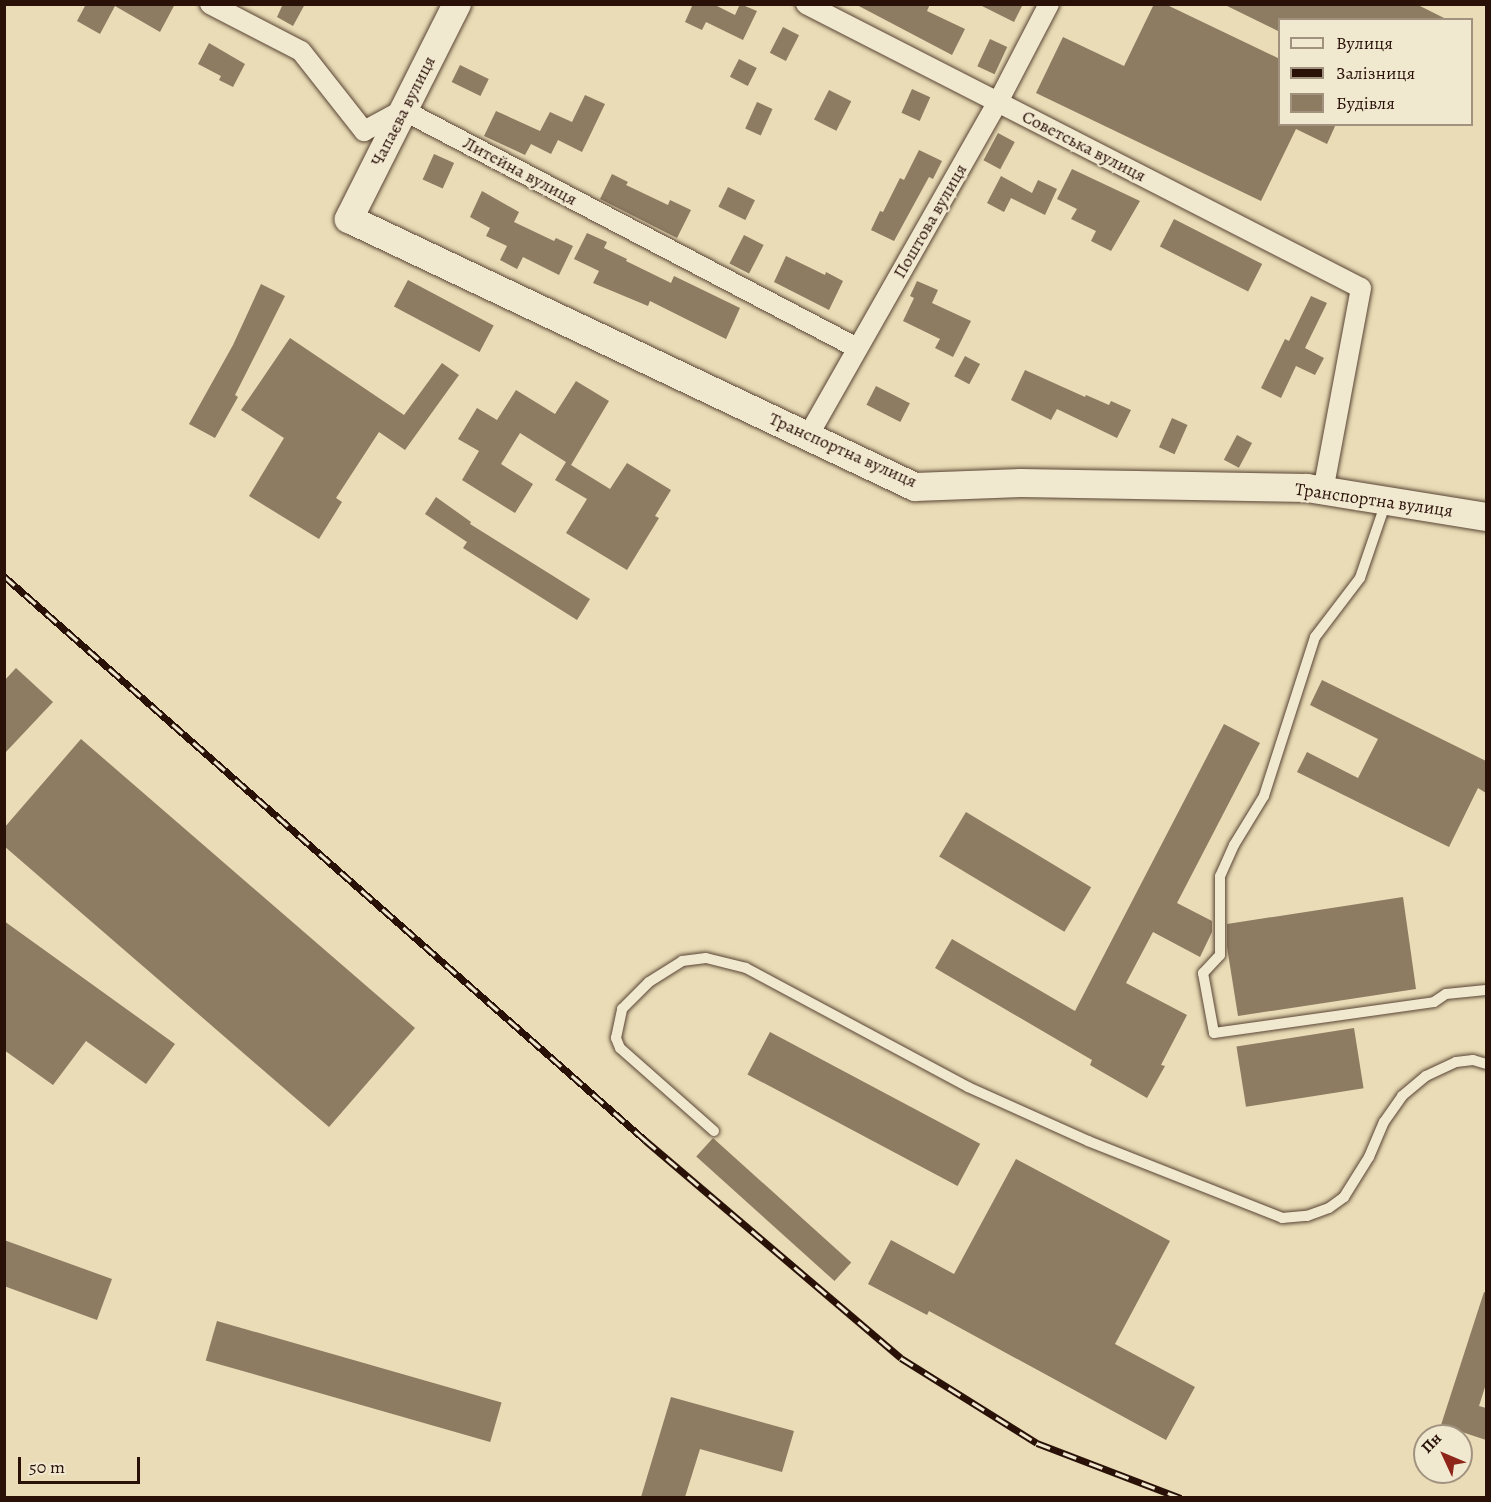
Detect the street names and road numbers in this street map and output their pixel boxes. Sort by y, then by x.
street label: Чапаєва вулиця [366,52,440,170]
street label: Советська вулиця [1018,105,1150,187]
street label: Литейна вулиця [459,132,581,210]
street label: Поштова вулиця [888,160,972,282]
street label: Транспортна вулиця [766,408,920,492]
street label: Транспортна вулиця [1294,478,1454,522]

